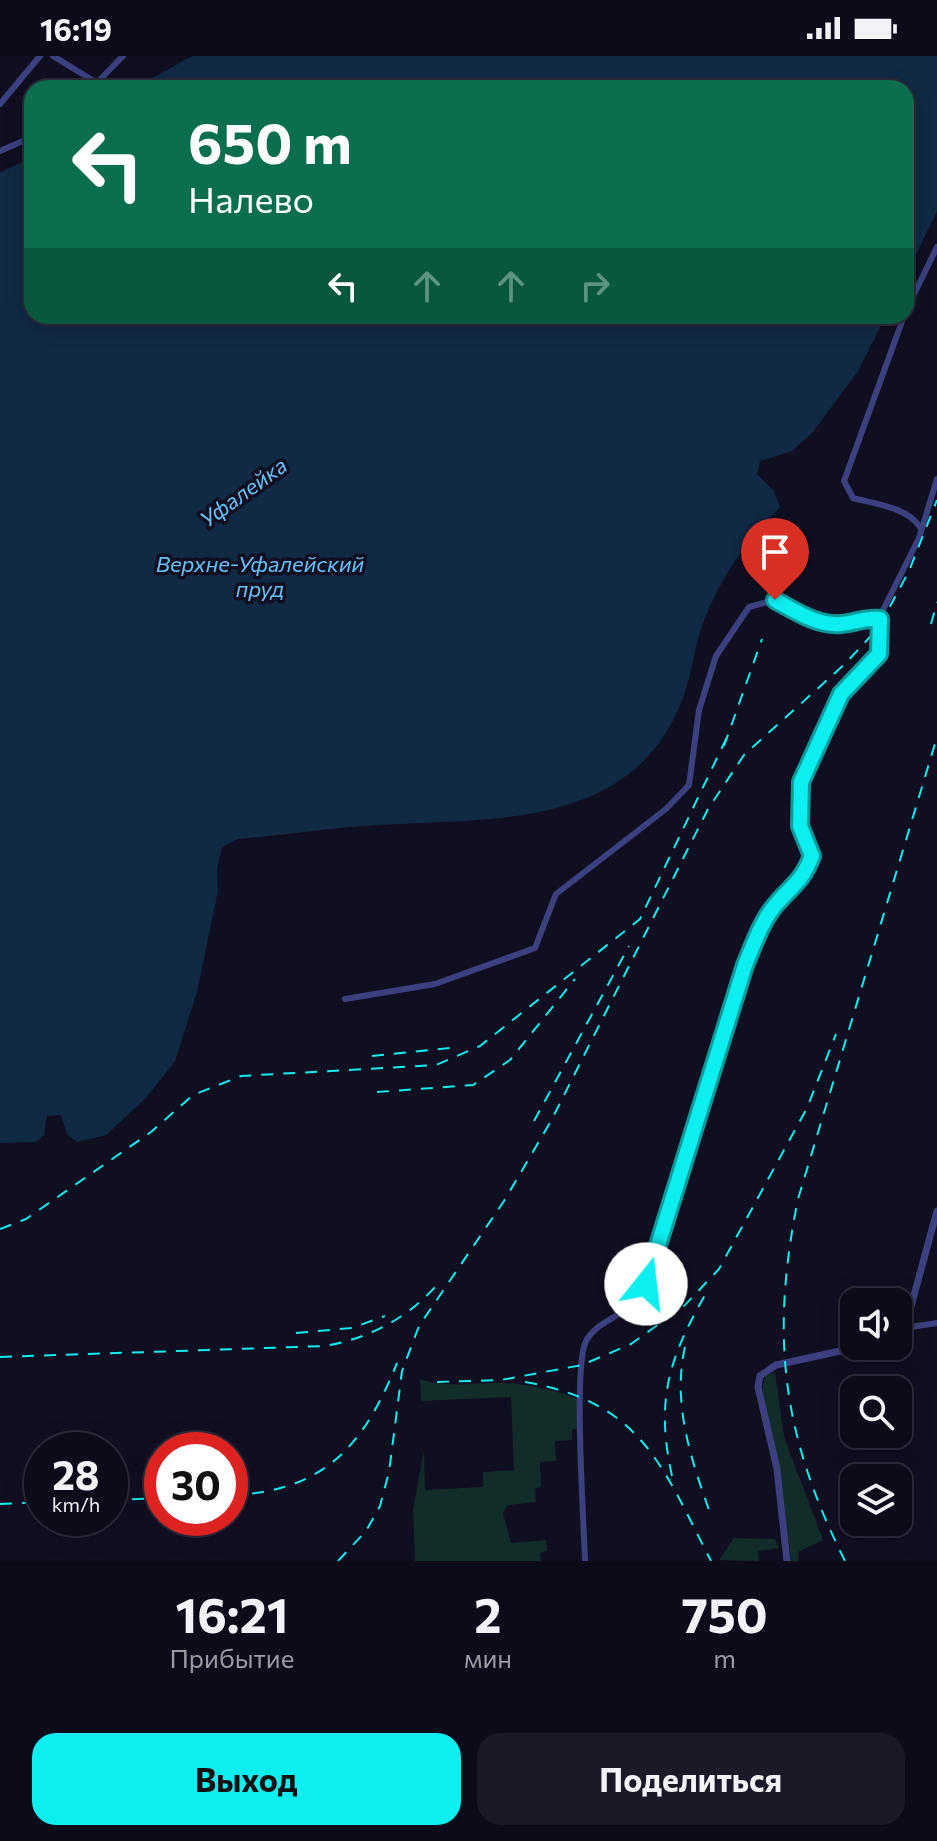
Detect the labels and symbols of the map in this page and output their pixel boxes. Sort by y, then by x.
water label: Уфалейка [194,451,292,533]
pin [741,518,809,600]
water label: Верхне-Уфалейский пруд [156,550,365,602]
position arrow [604,1242,688,1326]
speed limit sign: 30 [144,1432,248,1536]

